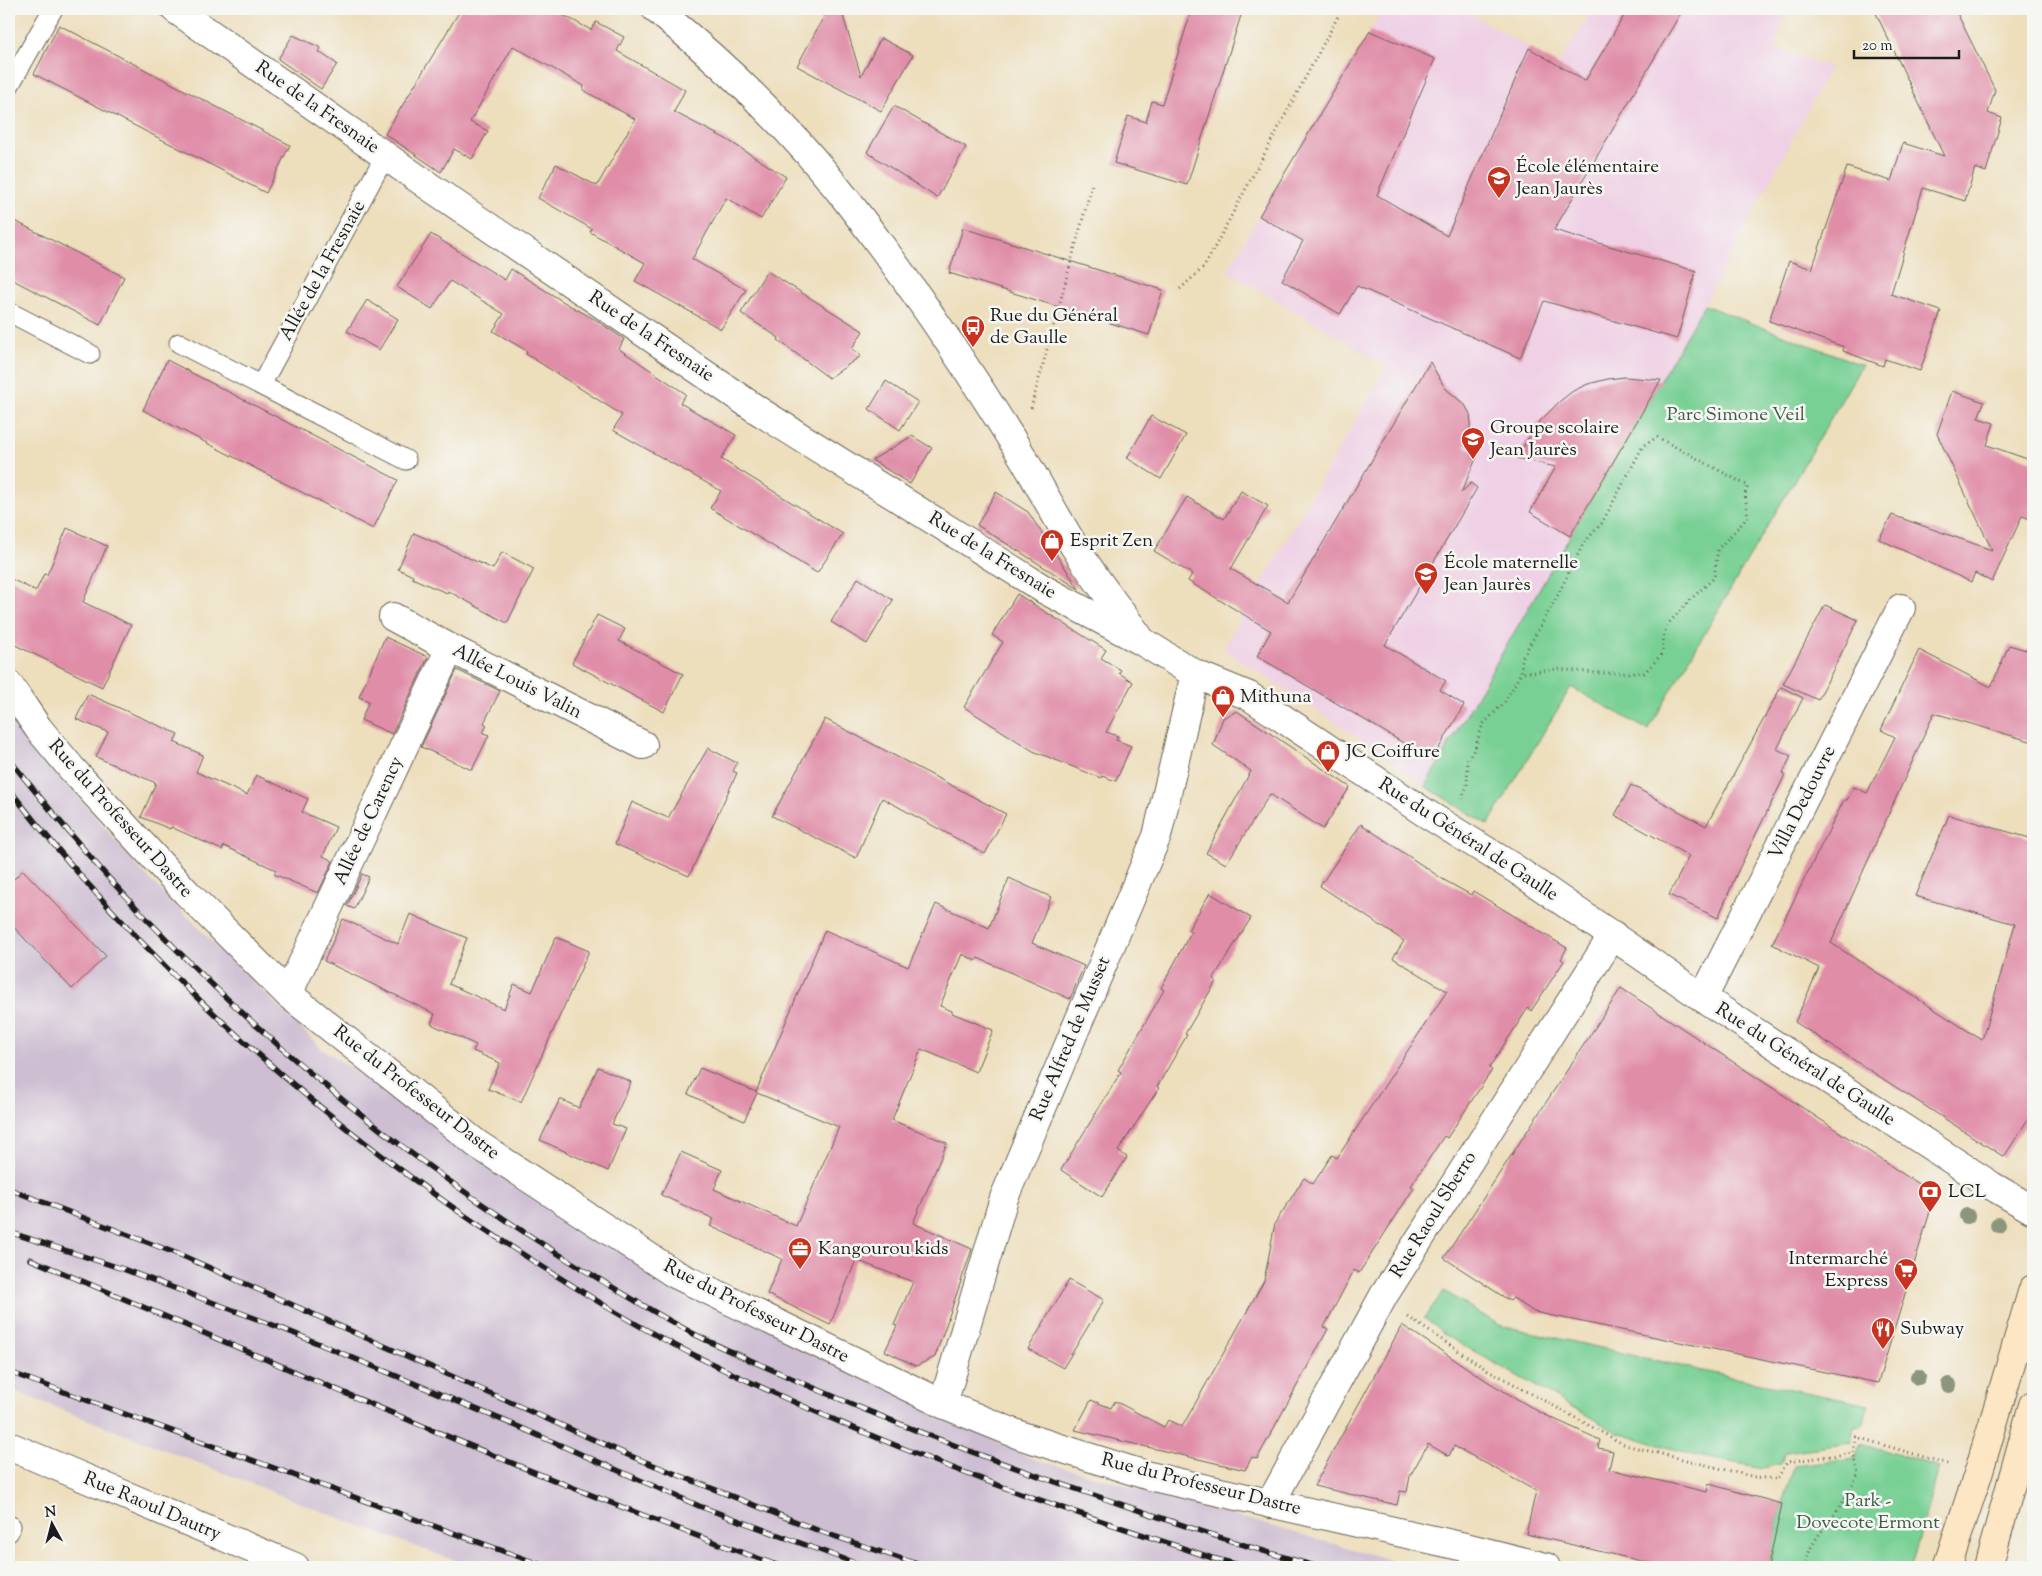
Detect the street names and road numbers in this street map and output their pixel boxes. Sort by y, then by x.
street label: Rue de la Fresnaie [249,55,385,161]
street label: Allée de la Fresnaie [273,196,373,346]
street label: Rue de la Fresnaie [583,285,719,389]
street label: Rue de la Fresnaie [923,506,1061,606]
street label: Allée Louis Valin [448,638,586,726]
street label: Rue du Professeur Dastre [41,734,199,904]
street label: Villa Dedouvre [1763,741,1843,865]
street label: Allée de Carency [327,752,411,890]
street label: Rue du Général de Gaulle [1373,772,1563,909]
street label: Rue Alfred de Musset [1024,952,1118,1126]
street label: Rue du Général de Gaulle [1710,997,1900,1134]
street label: Rue du Professeur Dastre [327,1019,505,1167]
street label: Rue Raoul Sberro [1384,1146,1484,1284]
street label: Rue du Professeur Dastre [658,1253,854,1371]
street label: Rue du Professeur Dastre [1098,1447,1304,1523]
street label: Rue Raoul Dautry [79,1466,226,1548]

